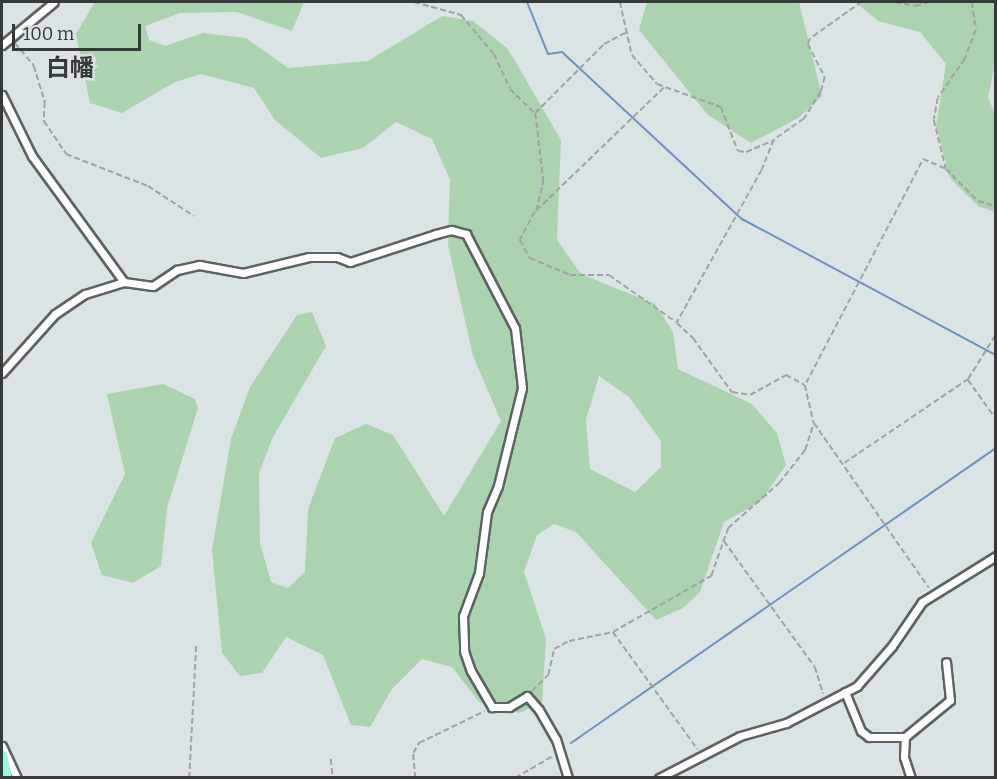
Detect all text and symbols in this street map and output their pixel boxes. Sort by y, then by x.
scale bar [15,12,144,50]
text: 100 m [23,23,74,45]
district label: 白幡 [46,55,94,83]

